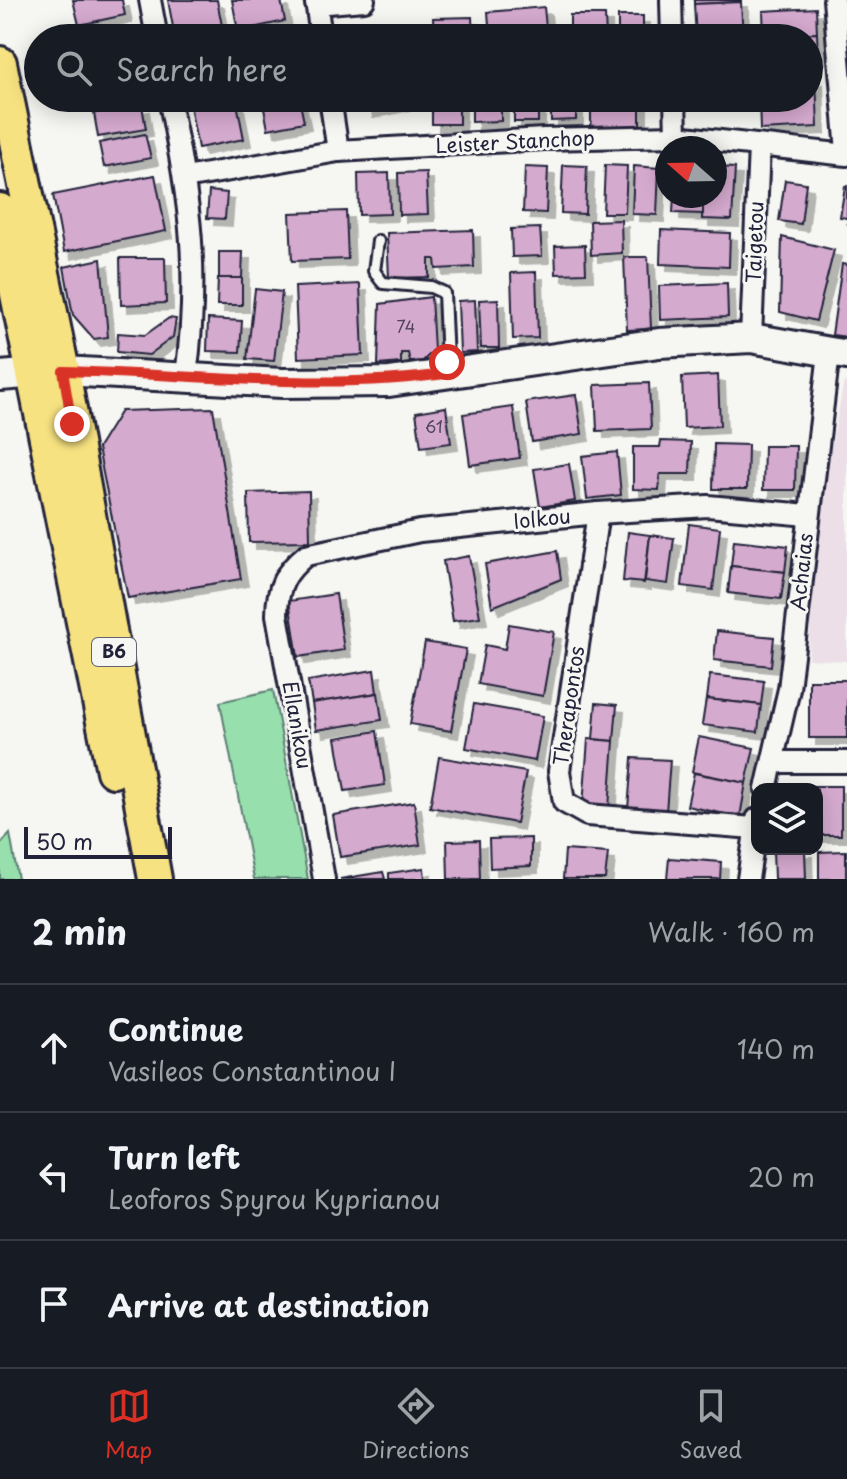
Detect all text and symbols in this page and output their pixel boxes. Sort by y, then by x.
search box [24,24,823,112]
icon: search [52,46,96,90]
text: Search here [116,46,288,91]
street label: Leister Stanchop [434,122,595,160]
north arrow [655,136,727,208]
street label: Taigetou [738,201,770,283]
house number: 74 [397,314,415,338]
route start [429,344,465,380]
route end [54,406,90,442]
house number: 61 [425,414,443,438]
street label: Iolkou [512,500,572,536]
street label: Achaias [782,532,820,612]
road number: B6 [92,638,136,666]
street label: Therapontos [545,644,591,767]
street label: Ellanikou [275,678,320,771]
map controls [751,783,823,855]
button: layers [751,783,823,855]
scale bar [24,823,172,859]
text: 50 m [36,824,93,857]
text: 2 min [32,905,127,957]
text: Walk · 160 m [648,912,815,951]
text: Continue [108,1006,243,1051]
icon: ahead [32,1026,76,1070]
text: 140 m [737,1029,815,1068]
text: Vasileos Constantinou I [108,1051,397,1090]
text: Turn left [108,1134,240,1179]
icon: left [32,1154,76,1198]
text: 20 m [748,1157,815,1196]
text: Leoforos Spyrou Kyprianou [108,1179,440,1218]
icon: arrive [32,1282,76,1326]
text: Arrive at destination [108,1282,430,1327]
tab: Map [105,1384,152,1465]
tab: Directions [362,1384,469,1465]
tab: Saved [679,1384,742,1465]

